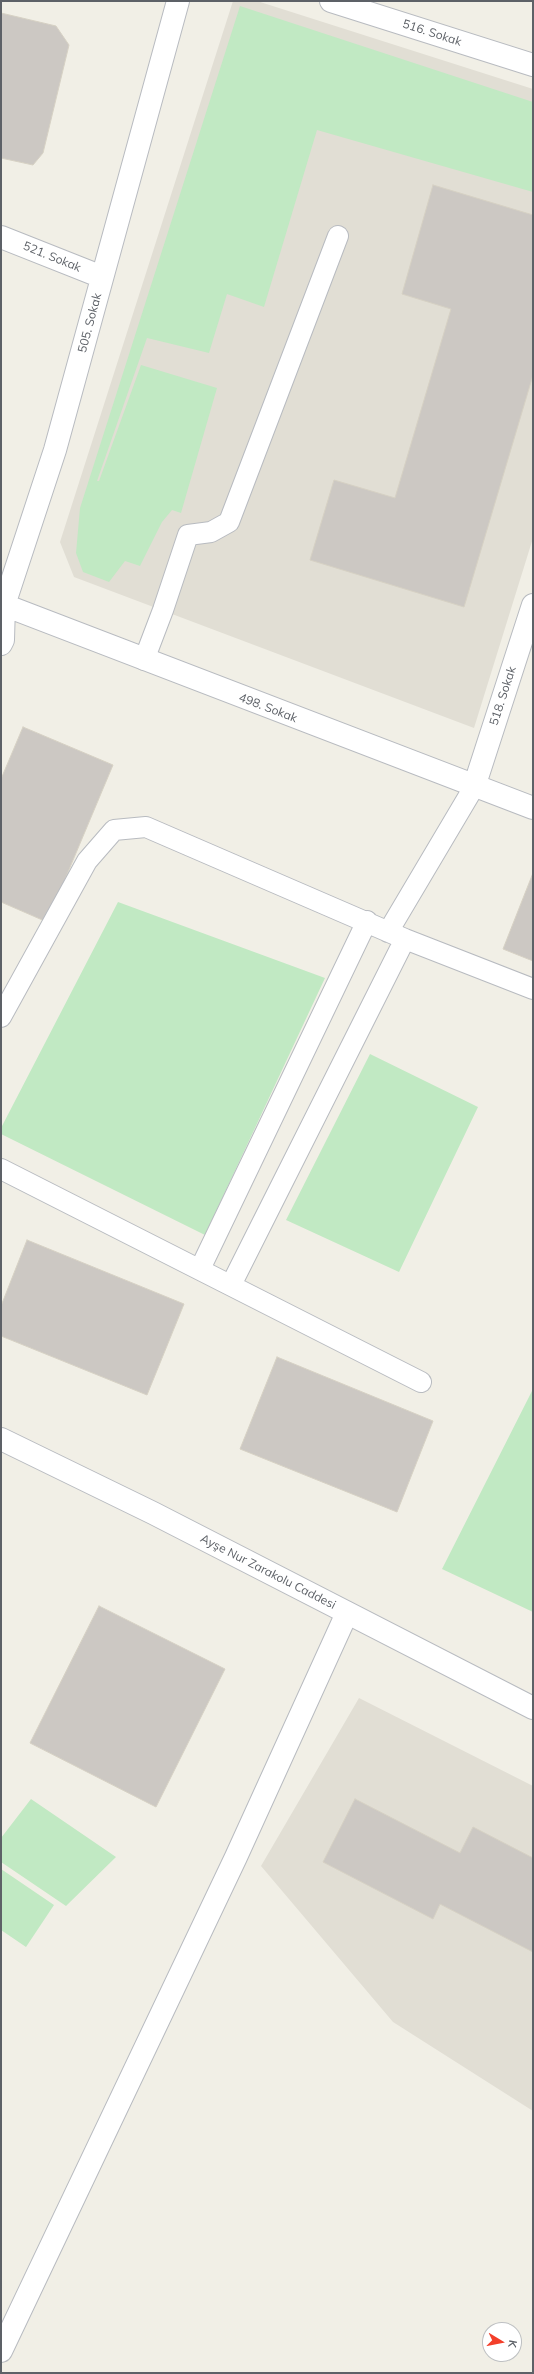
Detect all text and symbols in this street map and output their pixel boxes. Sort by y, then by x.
street label: 516. Sokak [401,17,463,49]
street label: 521. Sokak [21,239,83,275]
street label: 505. Sokak [75,292,105,354]
street label: 518. Sokak [487,665,519,727]
street label: 498. Sokak [237,690,299,726]
street label: Ayşe Nur Zarakolu Caddesi [198,1531,338,1613]
north arrow [482,2322,522,2362]
text: K [505,2339,520,2349]

